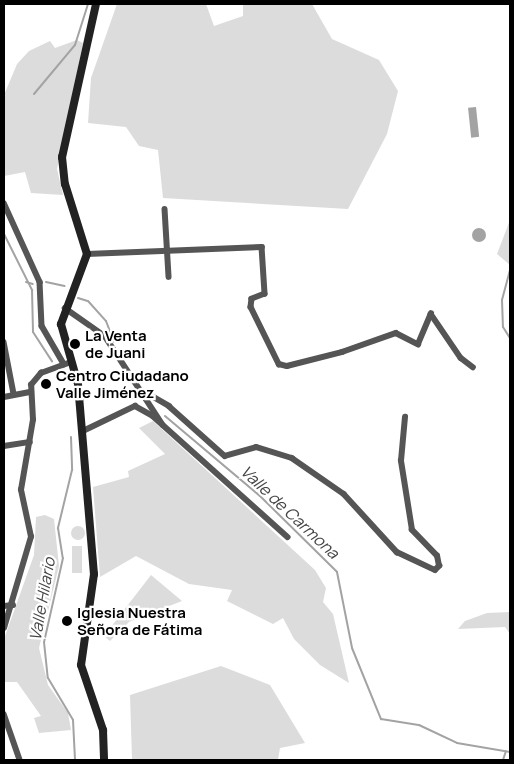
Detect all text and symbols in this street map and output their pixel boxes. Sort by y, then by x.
place label: La Venta de Juani [85,326,147,361]
marker: La Venta de Juani [69,338,81,350]
place label: Centro Ciudadano Valle Jiménez [56,366,189,401]
marker: Centro Ciudadano Valle Jiménez [40,378,52,390]
water label: Valle de Carmona [237,462,343,562]
water label: Valle Hilario [25,556,59,642]
place label: Iglesia Nuestra Señora de Fátima [77,603,202,638]
marker: Iglesia Nuestra Señora de Fátima [61,615,73,627]

